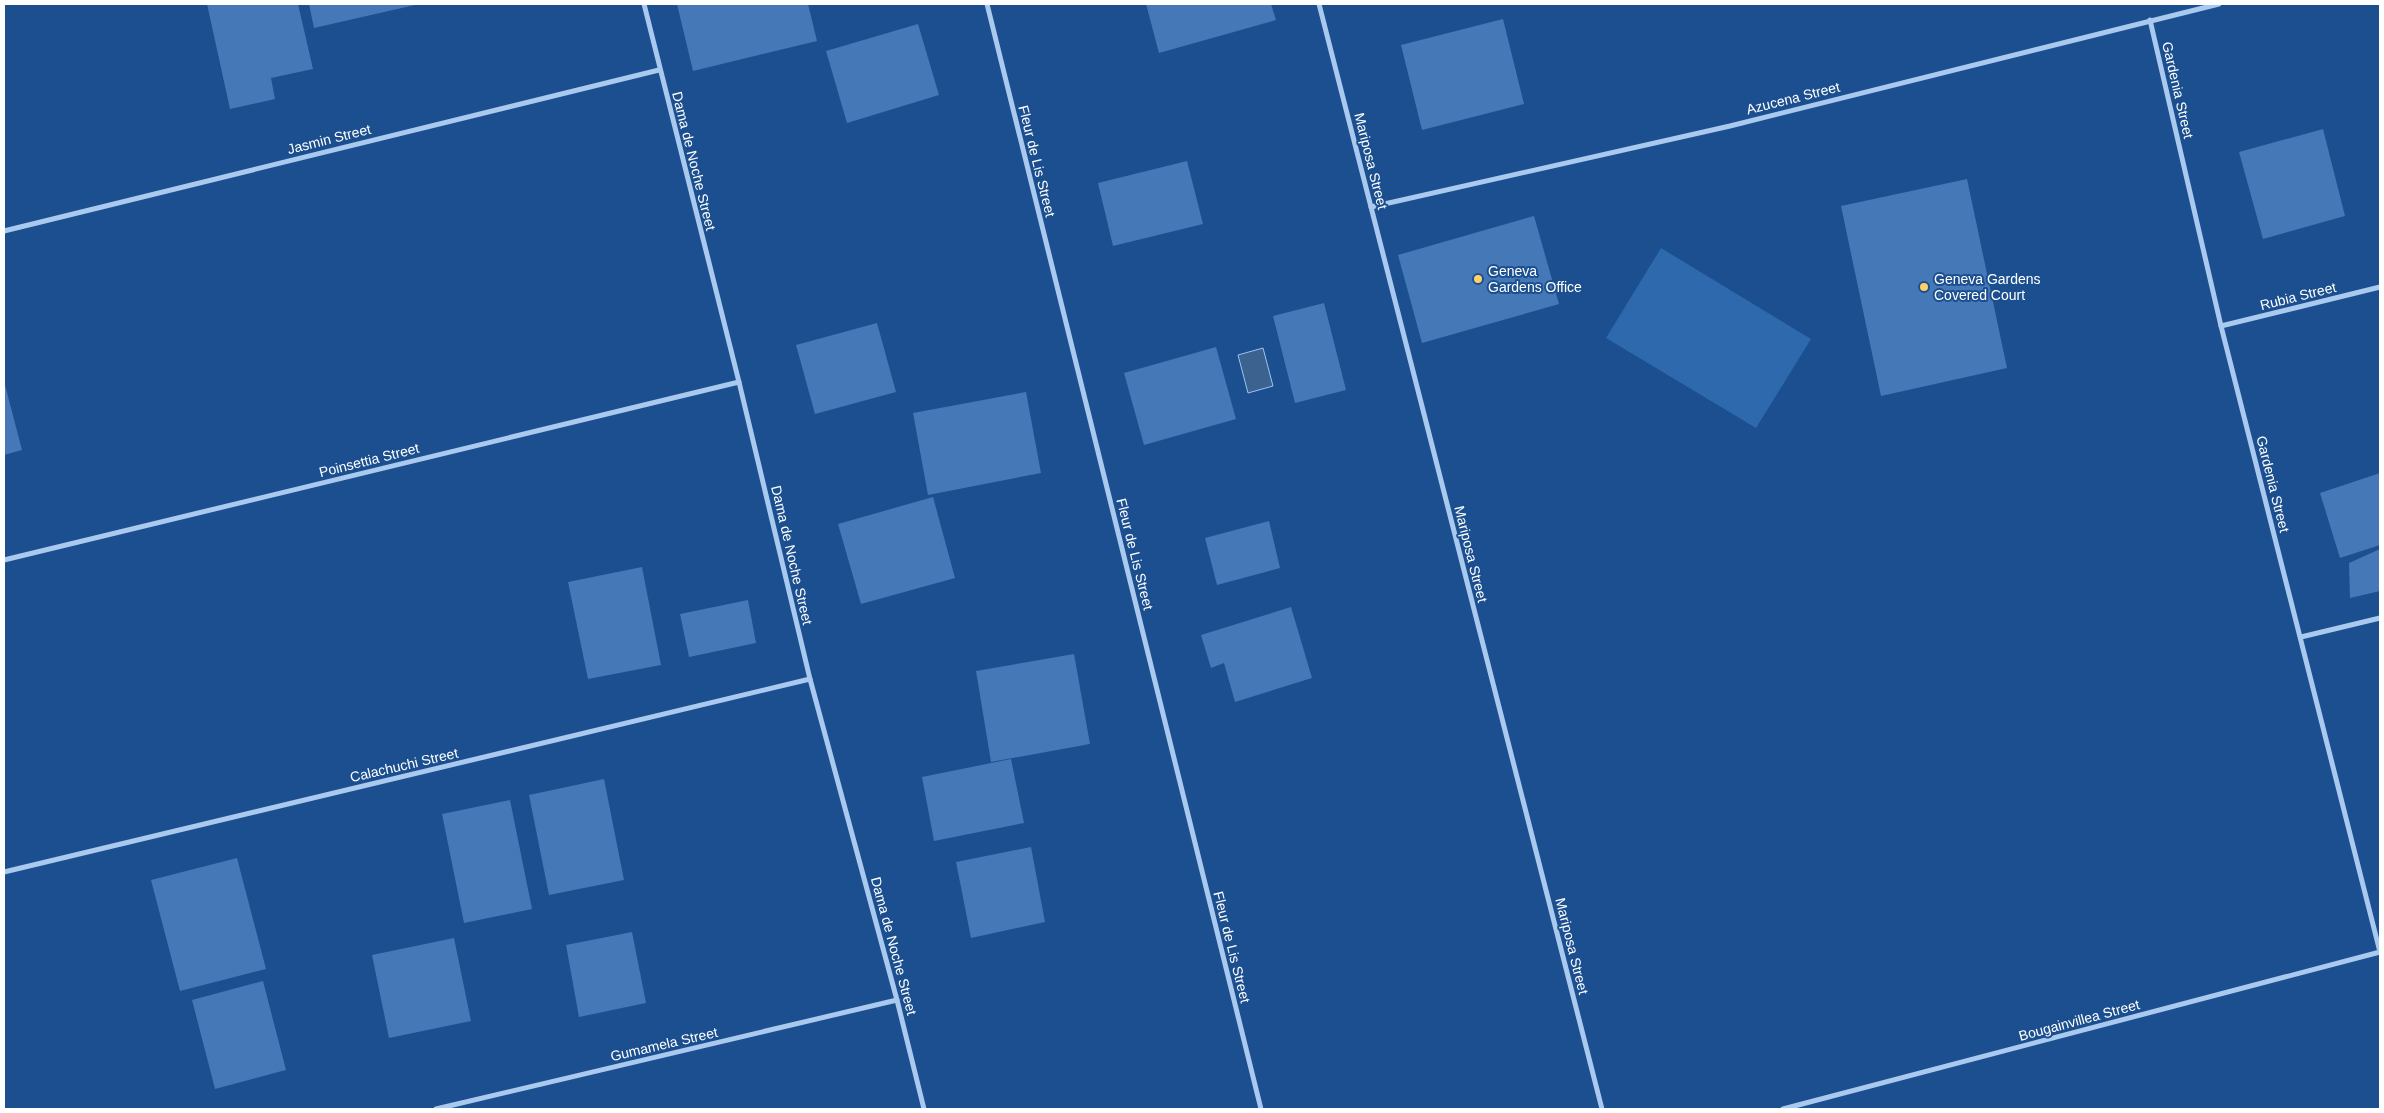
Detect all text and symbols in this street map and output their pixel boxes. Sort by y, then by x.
street label: Gardenia Street [2159,40,2197,140]
street label: Azucena Street [1745,79,1841,117]
street label: Dama de Noche Street [669,90,719,232]
street label: Fleur de Lis Street [1015,104,1059,219]
street label: Mariposa Street [1351,111,1391,211]
street label: Jasmin Street [286,121,373,157]
place label: Geneva Gardens Office [1488,263,1582,295]
place label: Geneva Gardens Covered Court [1934,271,2041,303]
marker: Geneva Gardens Office [1472,273,1484,285]
street label: Rubia Street [2258,279,2338,313]
marker: Geneva Gardens Covered Court [1918,281,1930,293]
street label: Gardenia Street [2253,434,2293,534]
street label: Poinsettia Street [317,440,421,480]
street label: Dama de Noche Street [768,484,816,626]
street label: Fleur de Lis Street [1113,497,1157,612]
street label: Mariposa Street [1451,504,1491,604]
street label: Calachuchi Street [348,745,460,785]
street label: Dama de Noche Street [868,875,920,1017]
street label: Fleur de Lis Street [1210,890,1254,1005]
street label: Mariposa Street [1552,896,1592,996]
street label: Bougainvillea Street [2017,996,2141,1044]
street label: Gumamela Street [609,1024,719,1064]

